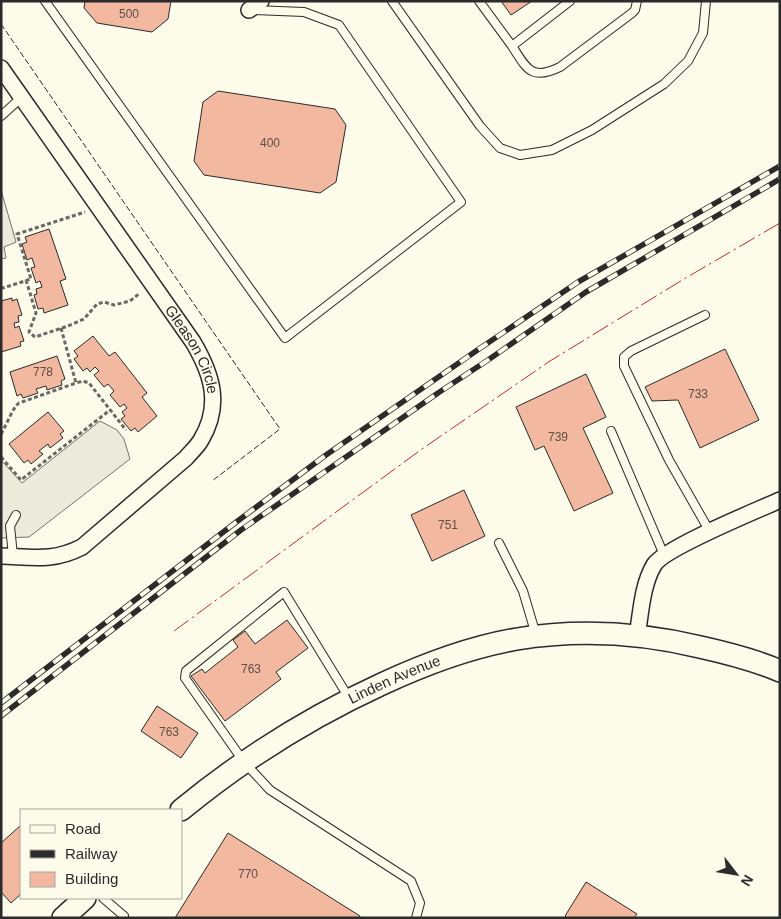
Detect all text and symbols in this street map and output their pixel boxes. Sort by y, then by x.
house number: 500 [119,7,139,21]
house number: 400 [260,136,280,150]
street label: Gleason Circle [162,302,221,395]
house number: 778 [33,365,53,379]
house number: 733 [688,387,708,401]
house number: 739 [548,430,568,444]
house number: 751 [438,518,458,532]
street label: Linden Avenue [345,651,443,707]
house number: 763 [241,662,261,676]
house number: 763 [159,725,179,739]
legend [20,809,182,899]
text: Road [65,820,101,837]
text: Railway [65,845,118,862]
north arrow [711,849,761,899]
house number: 770 [238,867,258,881]
text: Building [65,870,118,887]
text: N [738,872,757,889]

